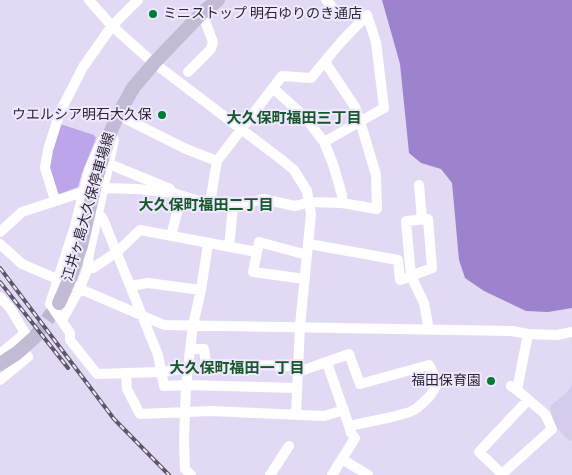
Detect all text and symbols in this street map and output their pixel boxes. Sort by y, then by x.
place label: ミニストップ 明石ゆりのき通店 [163,6,362,22]
marker: ミニストップ 明石ゆりのき通店 [147,8,159,20]
place label: ウエルシア明石大久保 [12,107,152,123]
marker: ウエルシア明石大久保 [156,109,168,121]
district label: 大久保町福田三丁目 [227,110,361,128]
street label: 江井ヶ島大久保停車場線 [60,131,118,283]
district label: 大久保町福田二丁目 [139,197,273,215]
district label: 大久保町福田一丁目 [170,360,304,378]
place label: 福田保育園 [411,373,481,389]
marker: 福田保育園 [485,375,497,387]

